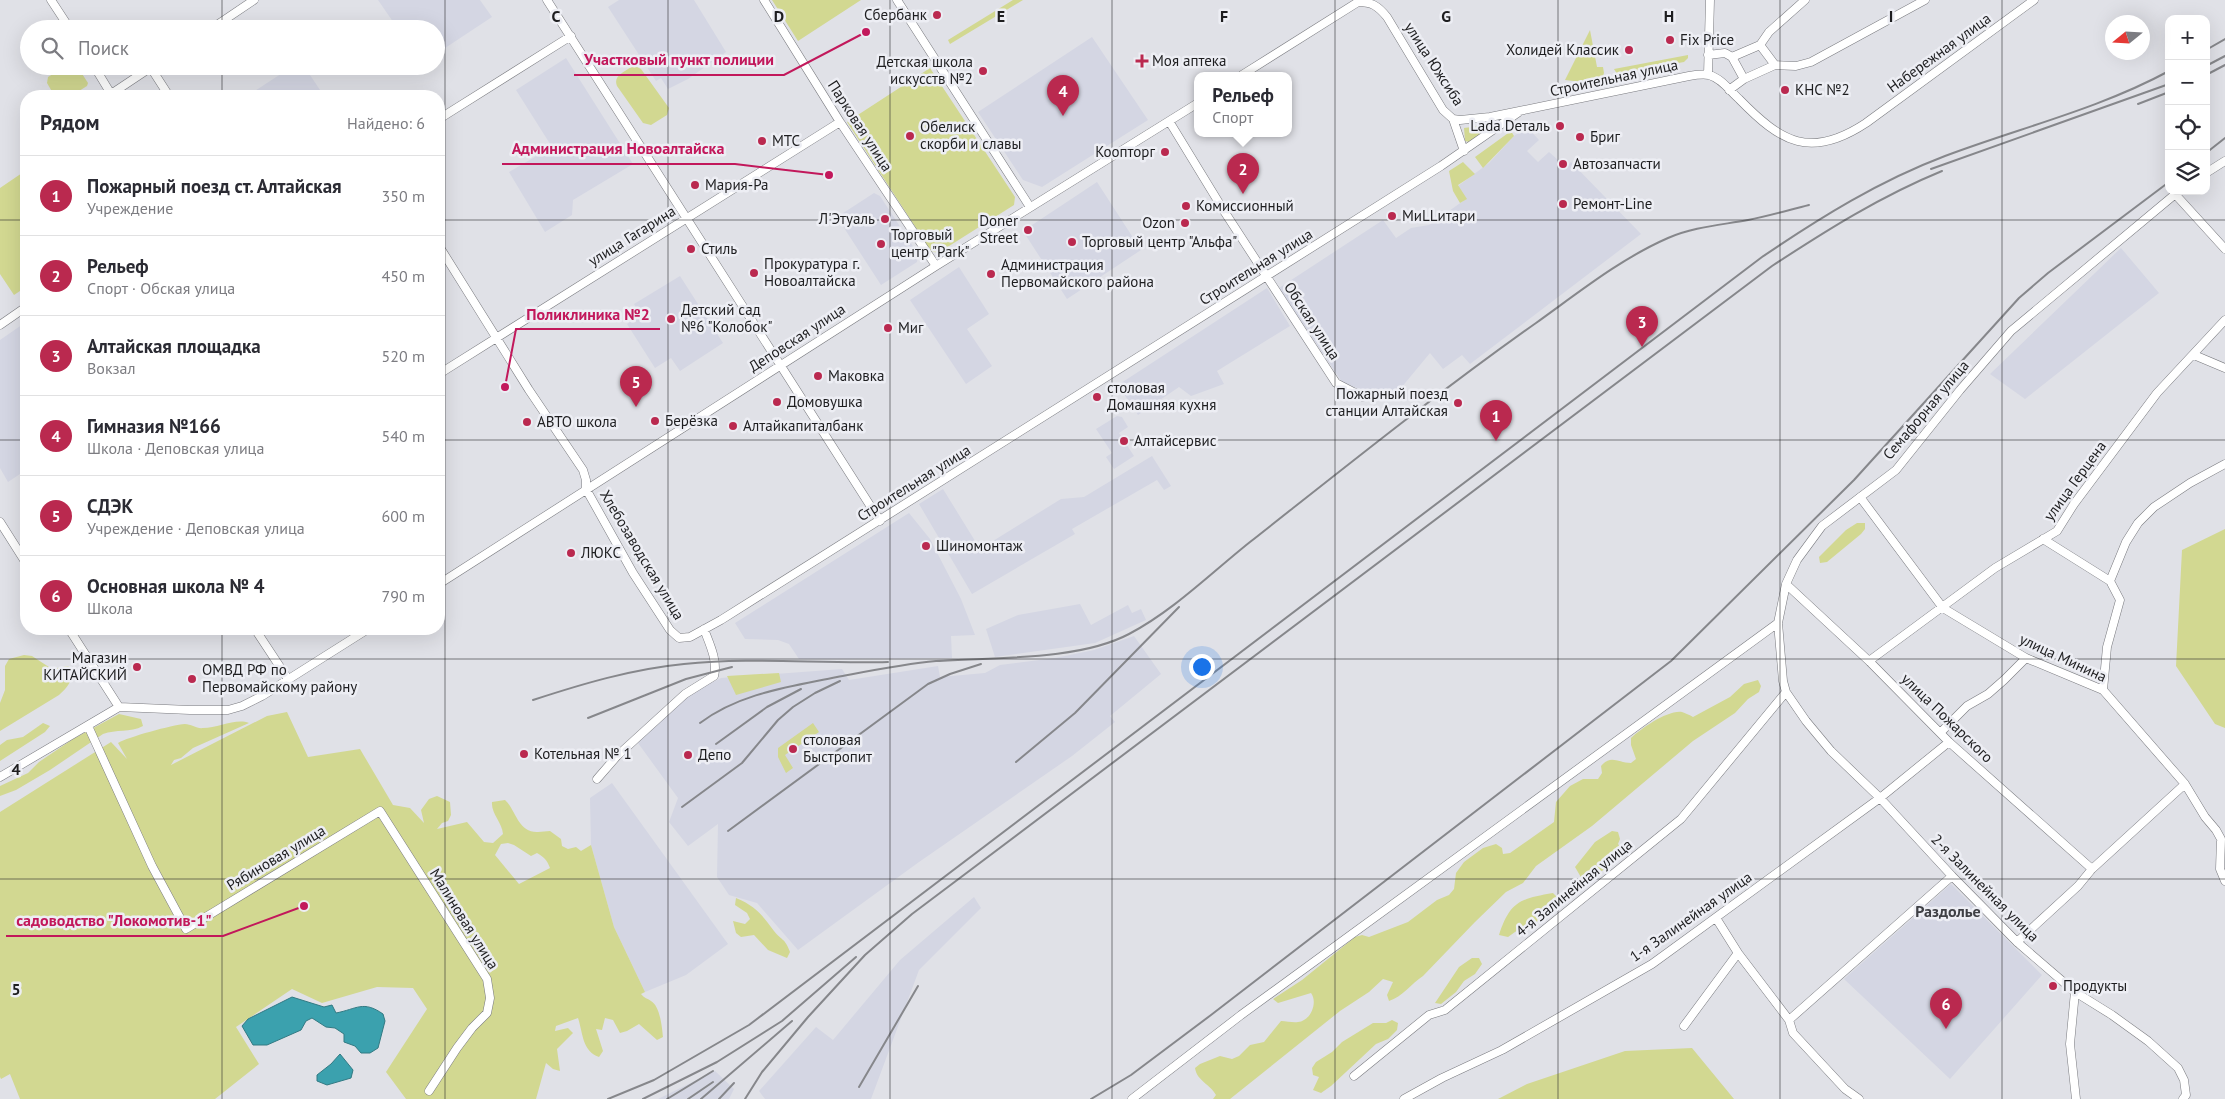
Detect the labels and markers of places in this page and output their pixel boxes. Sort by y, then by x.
place label: Сбербанк [864,5,928,24]
marker: Сбербанк [931,9,943,21]
place label: Fix Price [1680,30,1734,49]
marker: Fix Price [1664,34,1676,46]
place label: Холидей Классик [1506,40,1620,59]
callout: Участковый пункт полиции [574,44,784,75]
marker: Холидей Классик [1623,44,1635,56]
place label: Моя аптека [1152,51,1226,70]
place label: Детская школа искусств №2 [876,52,973,88]
marker: Моя аптека [1136,55,1148,67]
marker: Детская школа искусств №2 [977,65,989,77]
pin: 4 [1047,75,1079,116]
place label: КНС №2 [1795,80,1850,99]
marker: КНС №2 [1779,84,1791,96]
place label: Lada Dеталь [1470,116,1550,135]
place label: Обелиск скорби и славы [920,117,1021,153]
marker: Lada Dеталь [1554,120,1566,132]
place label: Бриг [1590,127,1621,146]
marker: Обелиск скорби и славы [904,130,916,142]
place label: МТС [772,131,800,150]
marker: Бриг [1574,131,1586,143]
callout: Администрация Новоалтайска [502,133,735,164]
marker: МТС [756,135,768,147]
place label: Коопторг [1095,142,1155,161]
marker: Коопторг [1159,146,1171,158]
pin: 2 [1227,153,1259,194]
place label: Автозапчасти [1573,154,1661,173]
marker: Автозапчасти [1557,158,1569,170]
place label: Мария-Ра [705,175,768,194]
marker: Мария-Ра [689,179,701,191]
place label: Ремонт-Line [1573,194,1652,213]
place label: Комиссионный [1196,196,1294,215]
marker: Ремонт-Line [1557,198,1569,210]
marker: Комиссионный [1180,200,1192,212]
place label: МиLLитари [1402,206,1475,225]
place label: Л'Этуаль [818,209,875,228]
marker: МиLLитари [1386,210,1398,222]
place label: Doner Street [979,211,1018,247]
marker: Л'Этуаль [879,213,891,225]
place label: Ozon [1142,213,1175,232]
marker: Ozon [1179,217,1191,229]
marker: Doner Street [1022,224,1034,236]
place label: Торговый центр "Park" [891,225,970,261]
place label: Торговый центр "Альфа" [1082,232,1237,251]
marker: Торговый центр "Альфа" [1066,236,1078,248]
marker: Торговый центр "Park" [875,238,887,250]
place label: Стиль [701,239,737,258]
marker: Стиль [685,243,697,255]
place label: Прокуратура г. Новоалтайска [764,254,860,290]
place label: Администрация Первомайского района [1001,255,1154,291]
marker: Прокуратура г. Новоалтайска [748,267,760,279]
marker: Администрация Первомайского района [985,268,997,280]
callout: Поликлиника №2 [516,298,660,329]
place label: Детский сад №6 "Колобок" [681,300,773,336]
pin: 3 [1626,306,1658,347]
marker: Детский сад №6 "Колобок" [665,313,677,325]
place label: Миг [898,318,924,337]
marker: Миг [882,322,894,334]
pin: 5 [620,366,652,407]
place label: Маковка [828,366,884,385]
marker: Маковка [812,370,824,382]
place label: столовая Домашняя кухня [1107,378,1216,414]
place label: Пожарный поезд станции Алтайская [1326,384,1448,420]
marker: столовая Домашняя кухня [1091,391,1103,403]
place label: Домовушка [787,392,863,411]
marker: Домовушка [771,396,783,408]
marker: Пожарный поезд станции Алтайская [1452,397,1464,409]
pin: 1 [1480,400,1512,441]
place label: Берёзка [665,411,718,430]
place label: АВТО школа [537,412,617,431]
marker: Берёзка [649,415,661,427]
marker: АВТО школа [521,416,533,428]
place label: Алтайкапиталбанк [743,416,864,435]
marker: Алтайкапиталбанк [727,420,739,432]
place label: Алтайсервис [1134,431,1217,450]
marker: Алтайсервис [1118,435,1130,447]
place label: Шиномонтаж [936,536,1023,555]
marker: Шиномонтаж [920,540,932,552]
place label: ЛЮКС [580,543,621,562]
marker: ЛЮКС [565,547,577,559]
place label: Магазин КИТАЙСКИЙ [43,648,127,684]
place label: ОМВД РФ по Первомайскому району [202,660,357,696]
marker: Магазин КИТАЙСКИЙ [131,661,143,673]
marker: ОМВД РФ по Первомайскому району [186,673,198,685]
place label: столовая Быстропит [803,730,872,766]
marker: столовая Быстропит [787,743,799,755]
place label: Котельная № 1 [534,744,632,763]
place label: Депо [698,745,731,764]
marker: Котельная № 1 [518,748,530,760]
marker: Депо [682,749,694,761]
callout: садоводство "Локомотив-1" [6,905,223,936]
place label: Продукты [2063,976,2127,995]
marker: Продукты [2047,980,2059,992]
pin: 6 [1930,988,1962,1029]

